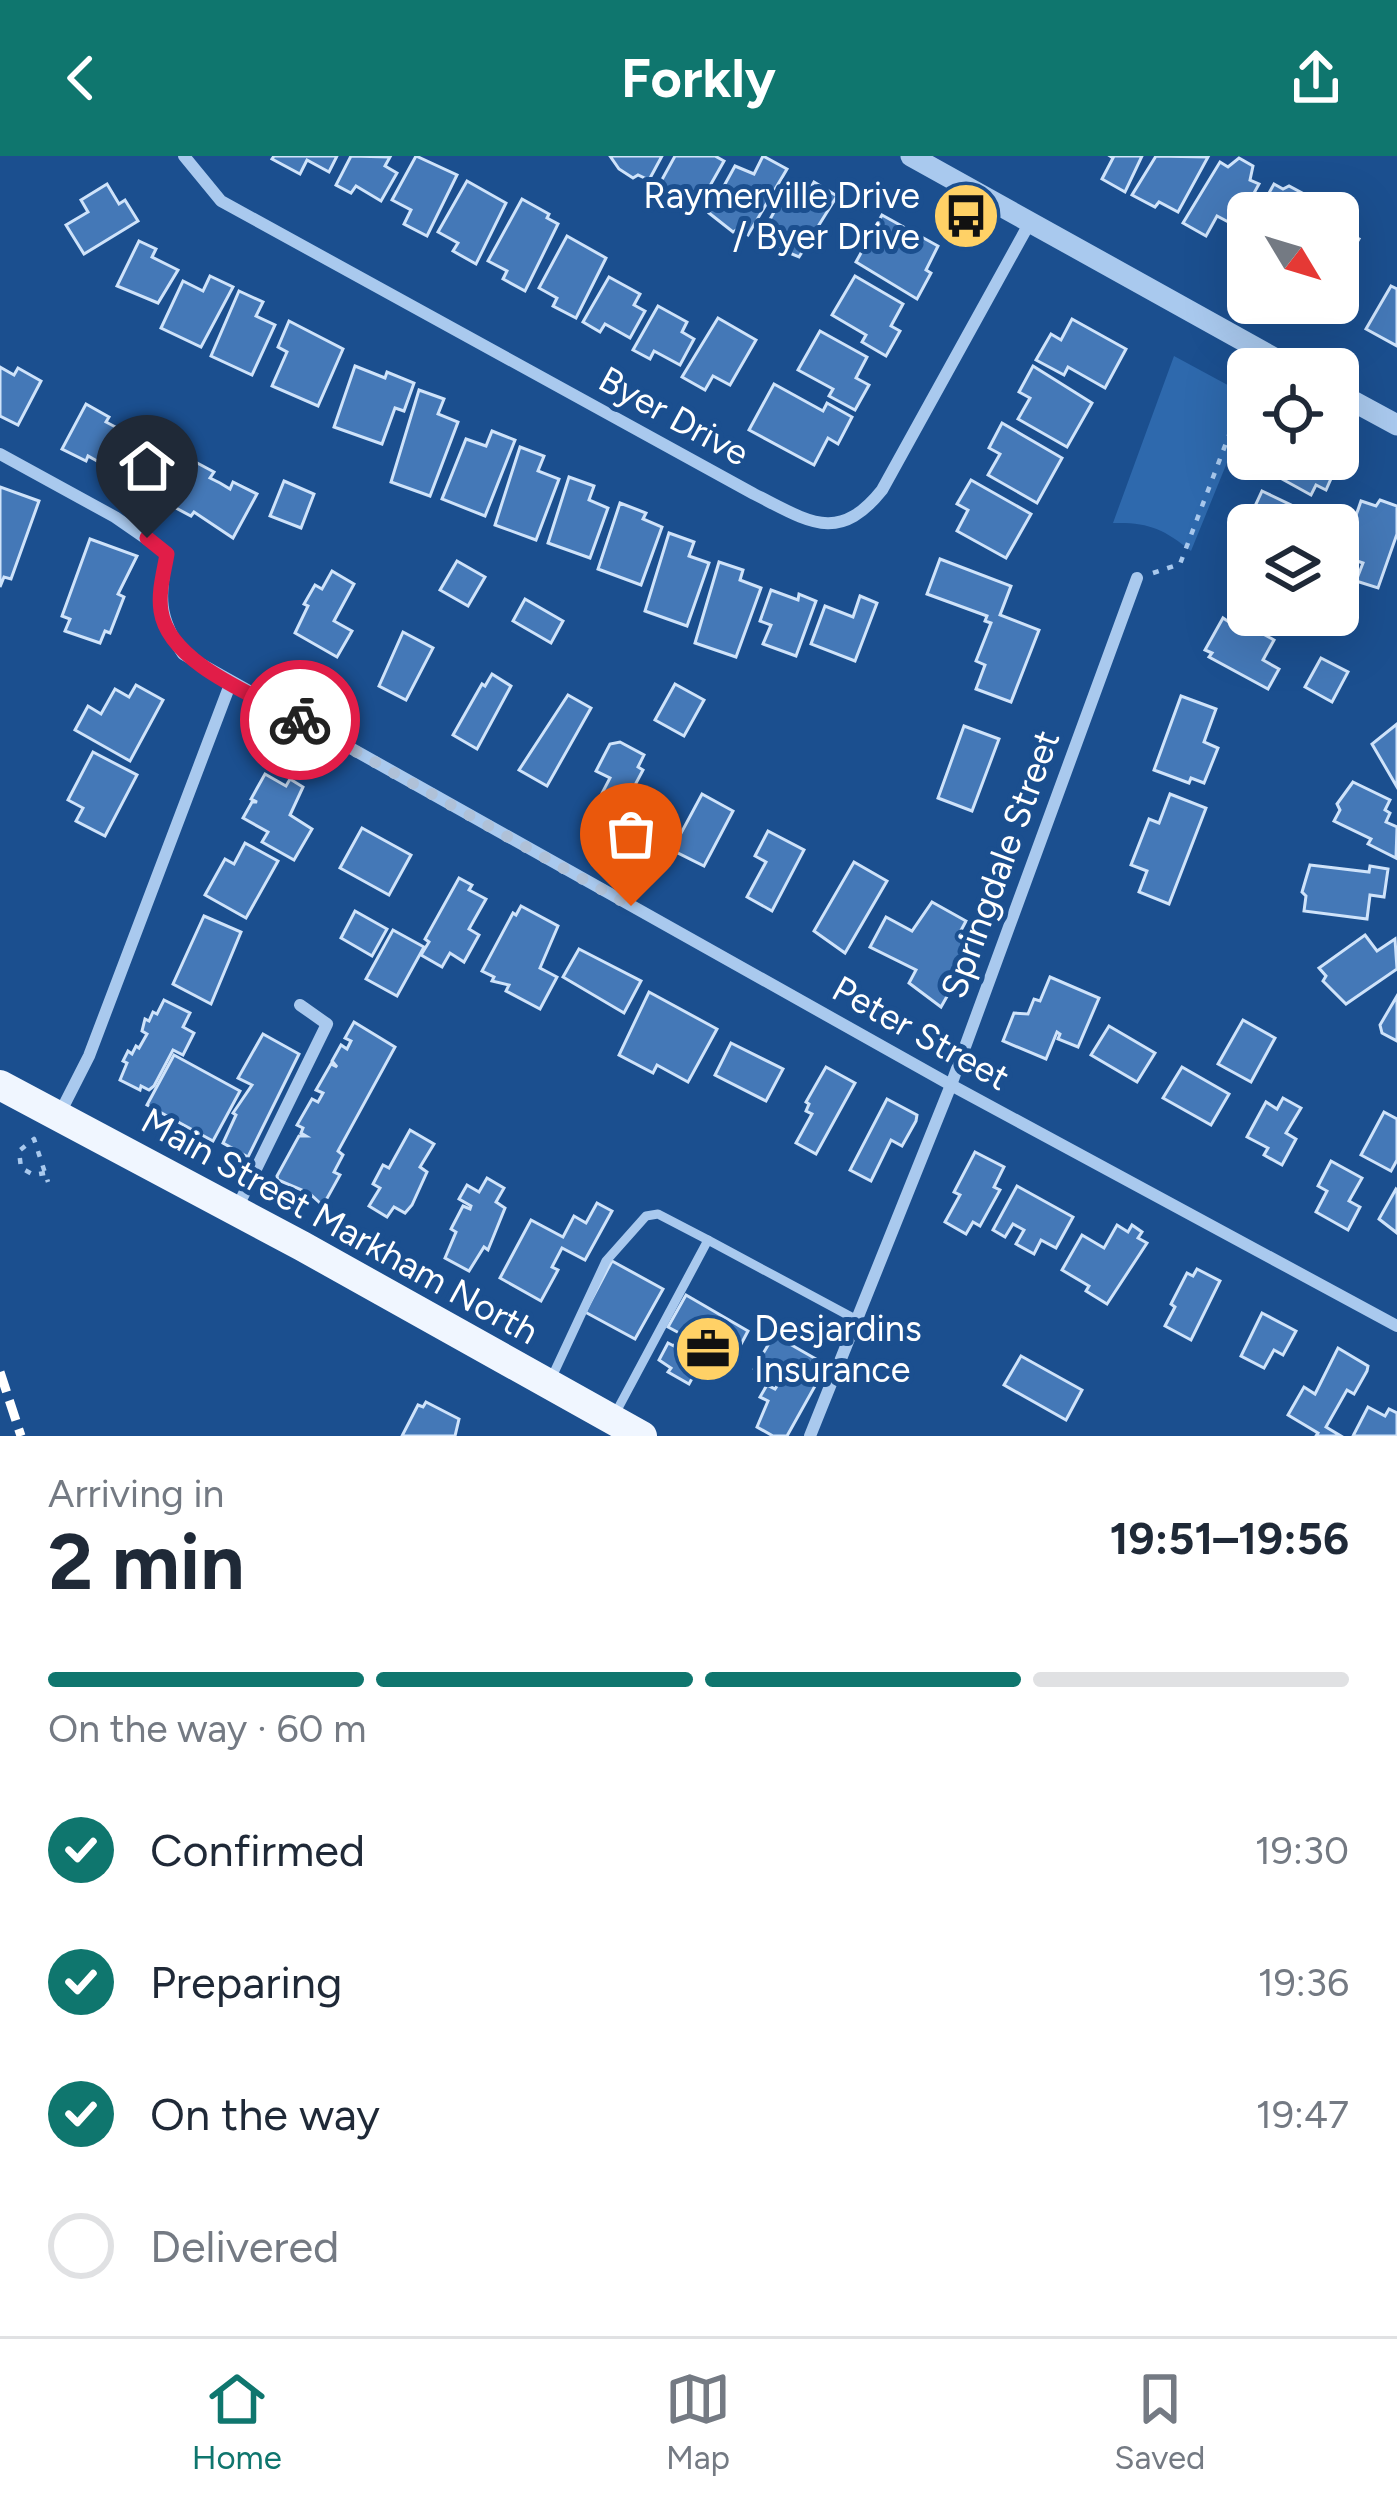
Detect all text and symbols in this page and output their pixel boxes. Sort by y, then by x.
icon: back [48,45,114,111]
icon: share [1283,45,1349,111]
text: Forkly [621,46,776,111]
place label: Raymerville Drive / Byer Drive [643,174,920,258]
bus stop icon: Raymerville Drive / Byer Drive [931,181,1001,251]
north arrow [1227,192,1359,324]
map controls [1227,192,1359,636]
button: locate [1227,348,1359,480]
street label: Byer Drive [592,357,756,475]
pin [96,415,198,538]
icon: home [114,433,180,499]
button: layers [1227,504,1359,636]
courier [240,660,360,780]
icon: bike [267,687,333,753]
street label: Springdale Street [932,724,1068,1004]
pin [580,783,682,906]
icon: bag [598,801,664,867]
street label: Peter Street [825,967,1017,1099]
street label: Main Street Markham North [134,1099,546,1353]
place label: Desjardins Insurance [754,1307,922,1391]
office icon: Desjardins Insurance [673,1314,743,1384]
text: Arriving in [48,1470,224,1517]
text: 19:51–19:56 [1110,1511,1349,1565]
text: 2 min [48,1515,244,1609]
text: On the way · 60 m [48,1705,366,1752]
icon: check [48,1817,114,1883]
text: Confirmed [150,1823,365,1877]
text: 19:30 [1255,1827,1349,1874]
icon: check [48,1949,114,2015]
text: Preparing [150,1955,342,2009]
text: 19:36 [1258,1959,1349,2006]
icon: check [48,2081,114,2147]
text: On the way [150,2087,380,2141]
text: 19:47 [1256,2091,1349,2138]
text: Delivered [150,2219,339,2273]
tab: Home [192,2366,282,2477]
tab: Map [665,2366,731,2477]
tab: Saved [1114,2366,1205,2477]

